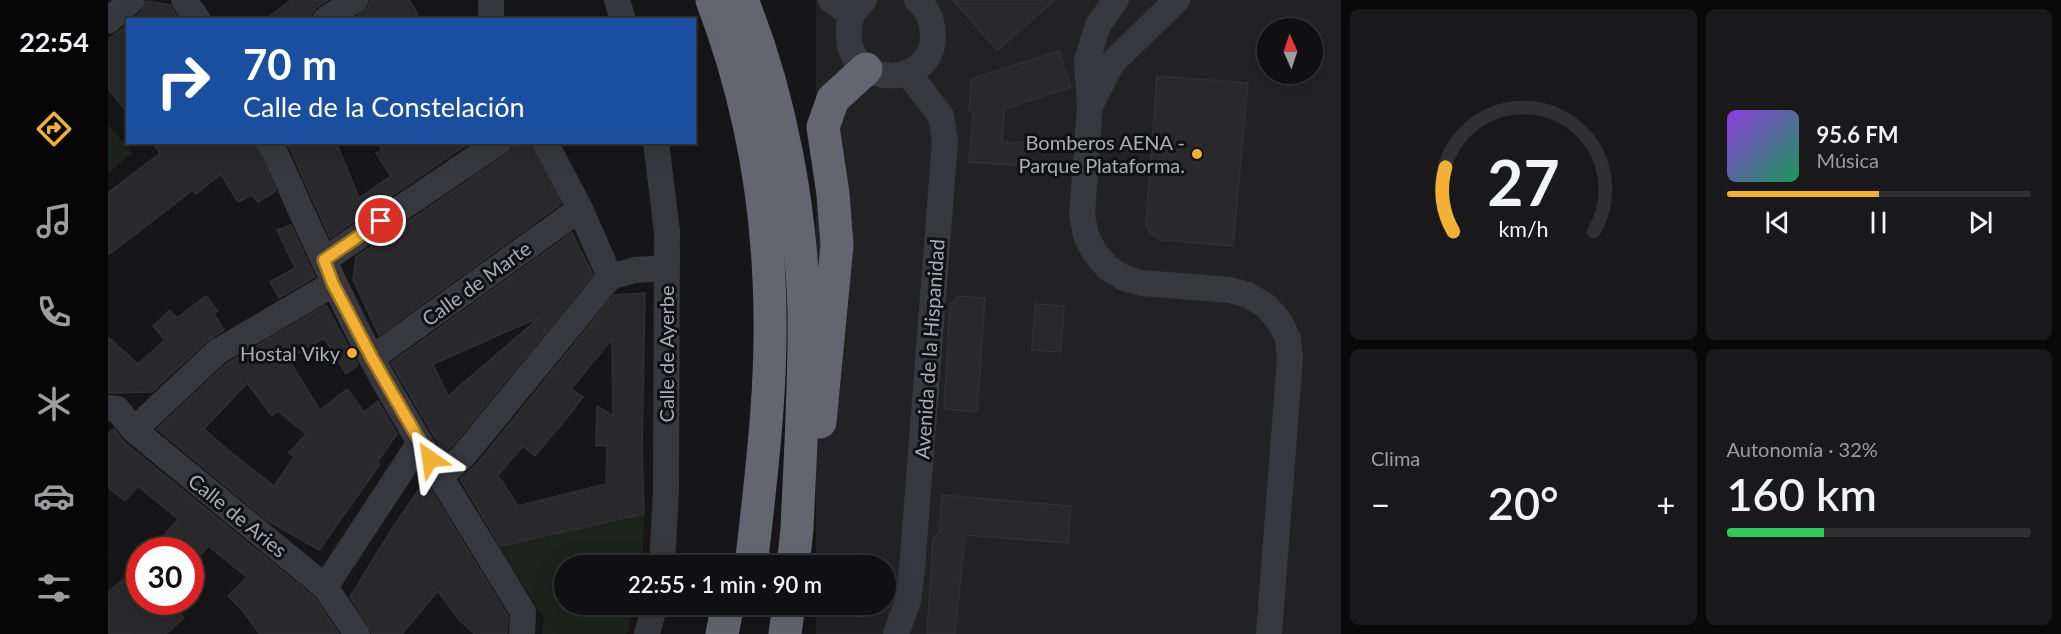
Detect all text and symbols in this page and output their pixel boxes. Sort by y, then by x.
north arrow [1257,18,1323,84]
map controls [1257,18,1323,84]
text: 22:54 [19,25,89,58]
text: 70 m [243,39,337,89]
icon: right [144,42,222,120]
text: Calle de la Constelación [243,90,525,123]
icon: directions [33,108,75,150]
text: 95.6 FM [1817,121,1899,148]
place label: Bomberos AENA - Parque Plataforma. [1019,130,1185,177]
text: 27 [1487,144,1559,219]
marker: Bomberos AENA - Parque Plataforma. [1190,147,1204,161]
text: Música [1817,148,1879,172]
pin [355,195,406,246]
icon: music [33,200,75,242]
icon: arrive [364,204,397,237]
icon: previous [1761,206,1794,239]
icon: pause [1862,206,1895,239]
icon: next [1964,206,1997,239]
text: km/h [1498,216,1548,242]
street label: Calle de Marte [417,236,535,330]
street label: Avenida de la Hispanidad [909,238,949,460]
street label: Calle de Ayerbe [654,286,678,422]
icon: phone [33,291,75,333]
place label: Hostal Viky [240,341,341,365]
marker: Hostal Viky [345,346,359,360]
icon: climate [33,383,75,425]
position arrow [398,427,462,491]
text: Autonomía · 32% [1727,437,1878,461]
text: Clima [1371,446,1420,470]
text: 160 km [1727,467,1877,521]
street label: Calle de Aries [184,468,292,562]
icon: car [33,475,75,517]
text: 20° [1488,476,1559,530]
text: − [1371,484,1390,524]
text: + [1656,484,1675,524]
speed limit sign: 30 [126,537,204,615]
icon: filters [33,567,75,609]
text: 22:55 · 1 min · 90 m [628,571,822,598]

